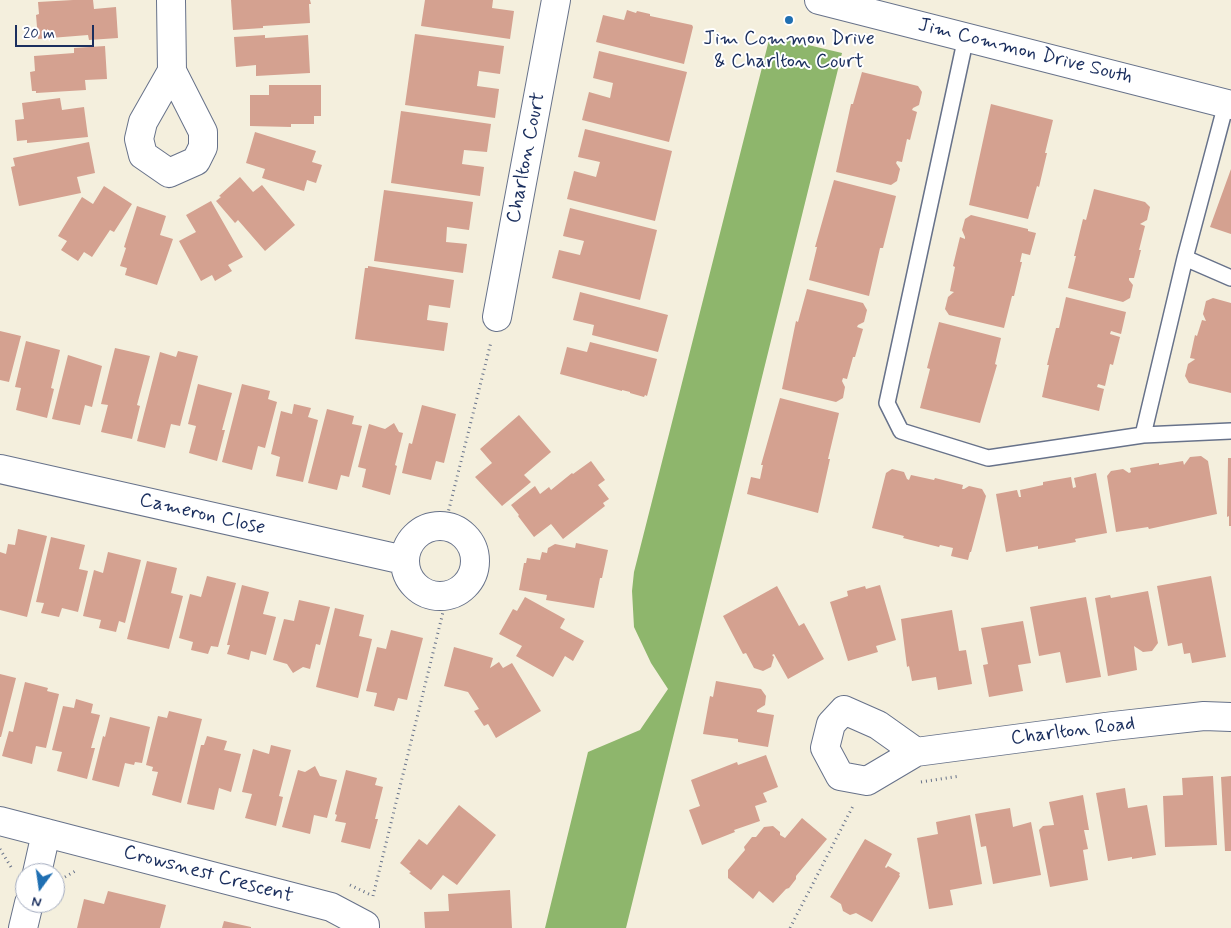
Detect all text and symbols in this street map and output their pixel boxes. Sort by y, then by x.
marker: Jim Common Drive & Charlton Court [783,14,795,26]
street label: Jim Common Drive South [915,14,1135,90]
scale bar [18,15,96,47]
text: 20 m [23,24,55,44]
place label: Jim Common Drive & Charlton Court [703,28,875,75]
street label: Charlton Court [503,90,551,226]
street label: Cameron Close [137,489,267,541]
street label: Charlton Road [1010,712,1136,752]
street label: Crowsnest Crescent [121,841,295,909]
north arrow [15,863,65,913]
text: N [30,892,43,911]

